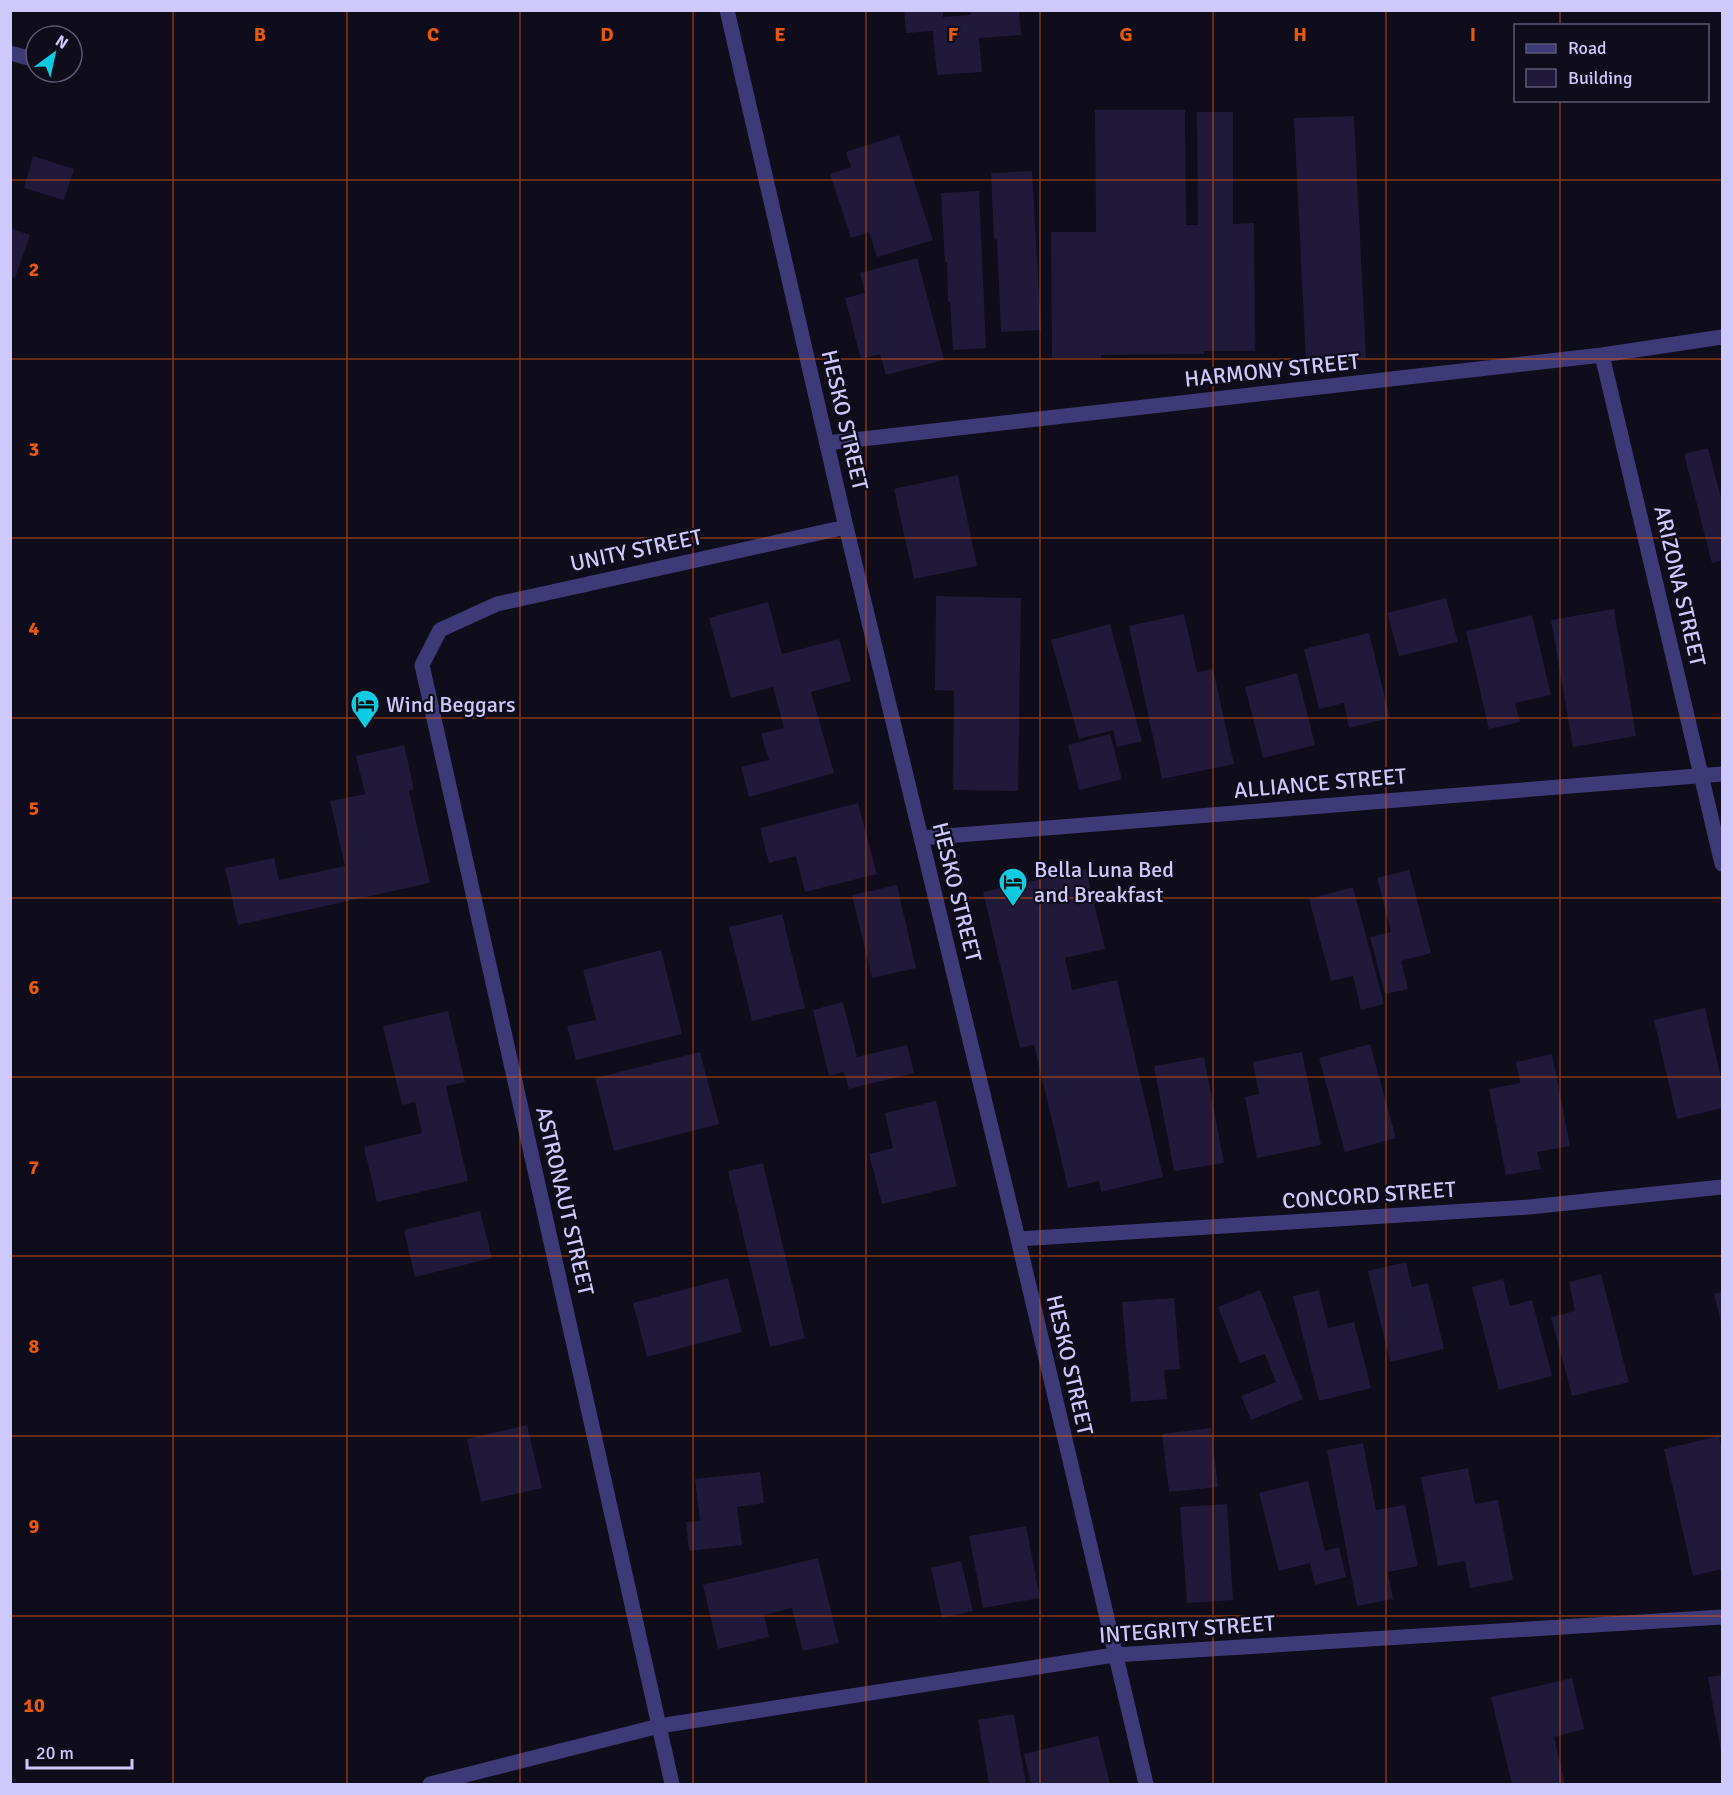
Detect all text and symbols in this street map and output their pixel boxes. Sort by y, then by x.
text: B [254,22,266,47]
text: C [427,22,439,47]
text: D [600,22,614,47]
text: E [774,22,786,47]
text: F [948,22,959,47]
text: G [1119,22,1133,47]
text: H [1293,22,1307,47]
text: I [1470,22,1476,47]
north arrow [24,24,84,84]
legend [1514,24,1709,102]
text: N [52,31,72,54]
text: Road [1568,37,1607,59]
text: Building [1568,67,1632,89]
text: 2 [29,257,39,282]
street label: HESKO STREET [816,347,874,493]
street label: HARMONY STREET [1183,347,1361,393]
text: 3 [29,437,39,462]
street label: ARIZONA STREET [1648,503,1712,669]
street label: UNITY STREET [568,523,705,577]
text: 4 [29,616,40,641]
hotel icon: Wind Beggars [349,688,381,730]
place label: Wind Beggars [386,691,516,718]
street label: ALLIANCE STREET [1233,762,1407,804]
text: 5 [29,796,39,821]
street label: HESKO STREET [927,819,987,965]
place label: Bella Luna Bed and Breakfast [1034,856,1174,908]
hotel icon: Bella Luna Bed and Breakfast [997,866,1029,908]
text: 6 [29,975,40,1000]
street label: ASTRONAUT STREET [530,1104,600,1298]
text: 7 [29,1155,40,1180]
street label: CONCORD STREET [1281,1175,1457,1215]
street label: HESKO STREET [1041,1292,1099,1438]
text: 8 [29,1334,40,1359]
text: 9 [29,1514,40,1539]
street label: INTEGRITY STREET [1098,1609,1276,1649]
text: 10 [23,1693,45,1718]
scale bar [27,1732,132,1770]
text: 20 m [36,1742,74,1764]

